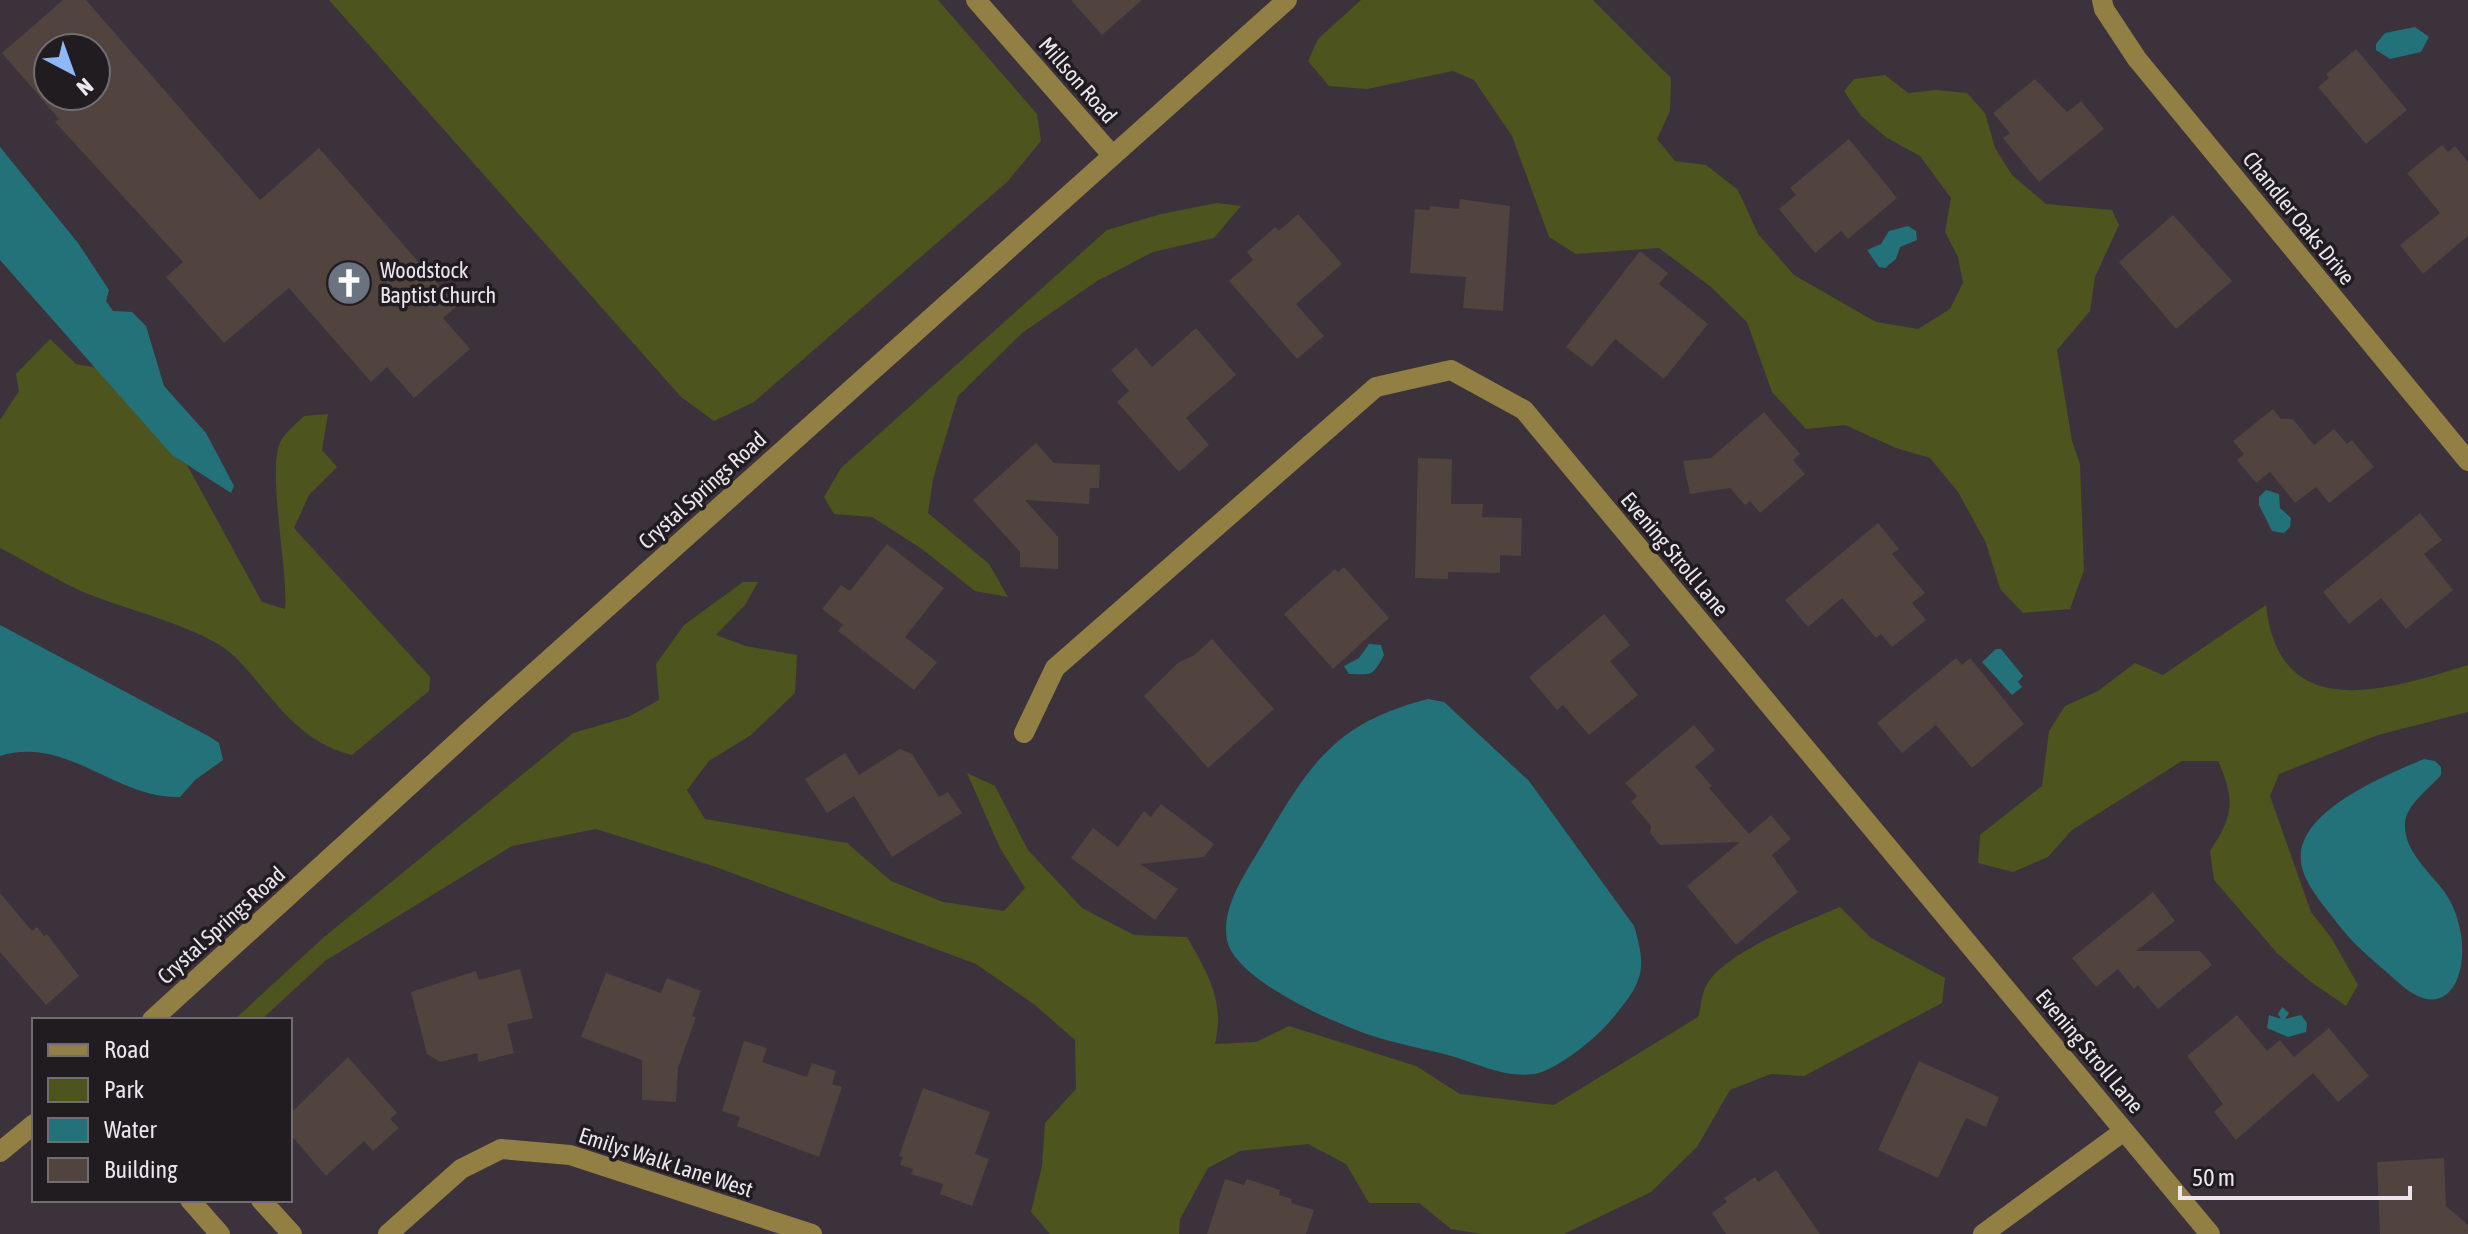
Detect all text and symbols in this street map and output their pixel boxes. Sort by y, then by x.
north arrow [32,32,112,112]
street label: Millson Road [1034,32,1122,128]
text: N [72,73,99,101]
street label: Chandler Oaks Drive [2238,146,2360,290]
place label: Woodstock Baptist Church [380,257,496,308]
church icon: Woodstock Baptist Church [325,259,373,307]
street label: Crystal Springs Road [633,426,771,554]
street label: Evening Stroll Lane [1616,487,1734,621]
street label: Crystal Springs Road [152,861,290,989]
street label: Evening Stroll Lane [2031,984,2149,1118]
legend [32,1018,292,1202]
text: Road [104,1036,150,1063]
text: Park [104,1076,145,1103]
text: Water [104,1116,157,1143]
street label: Emilys Walk Lane West [576,1122,756,1202]
scale bar [2180,1150,2410,1200]
text: Building [104,1156,178,1183]
text: 50 m [2192,1164,2235,1191]

